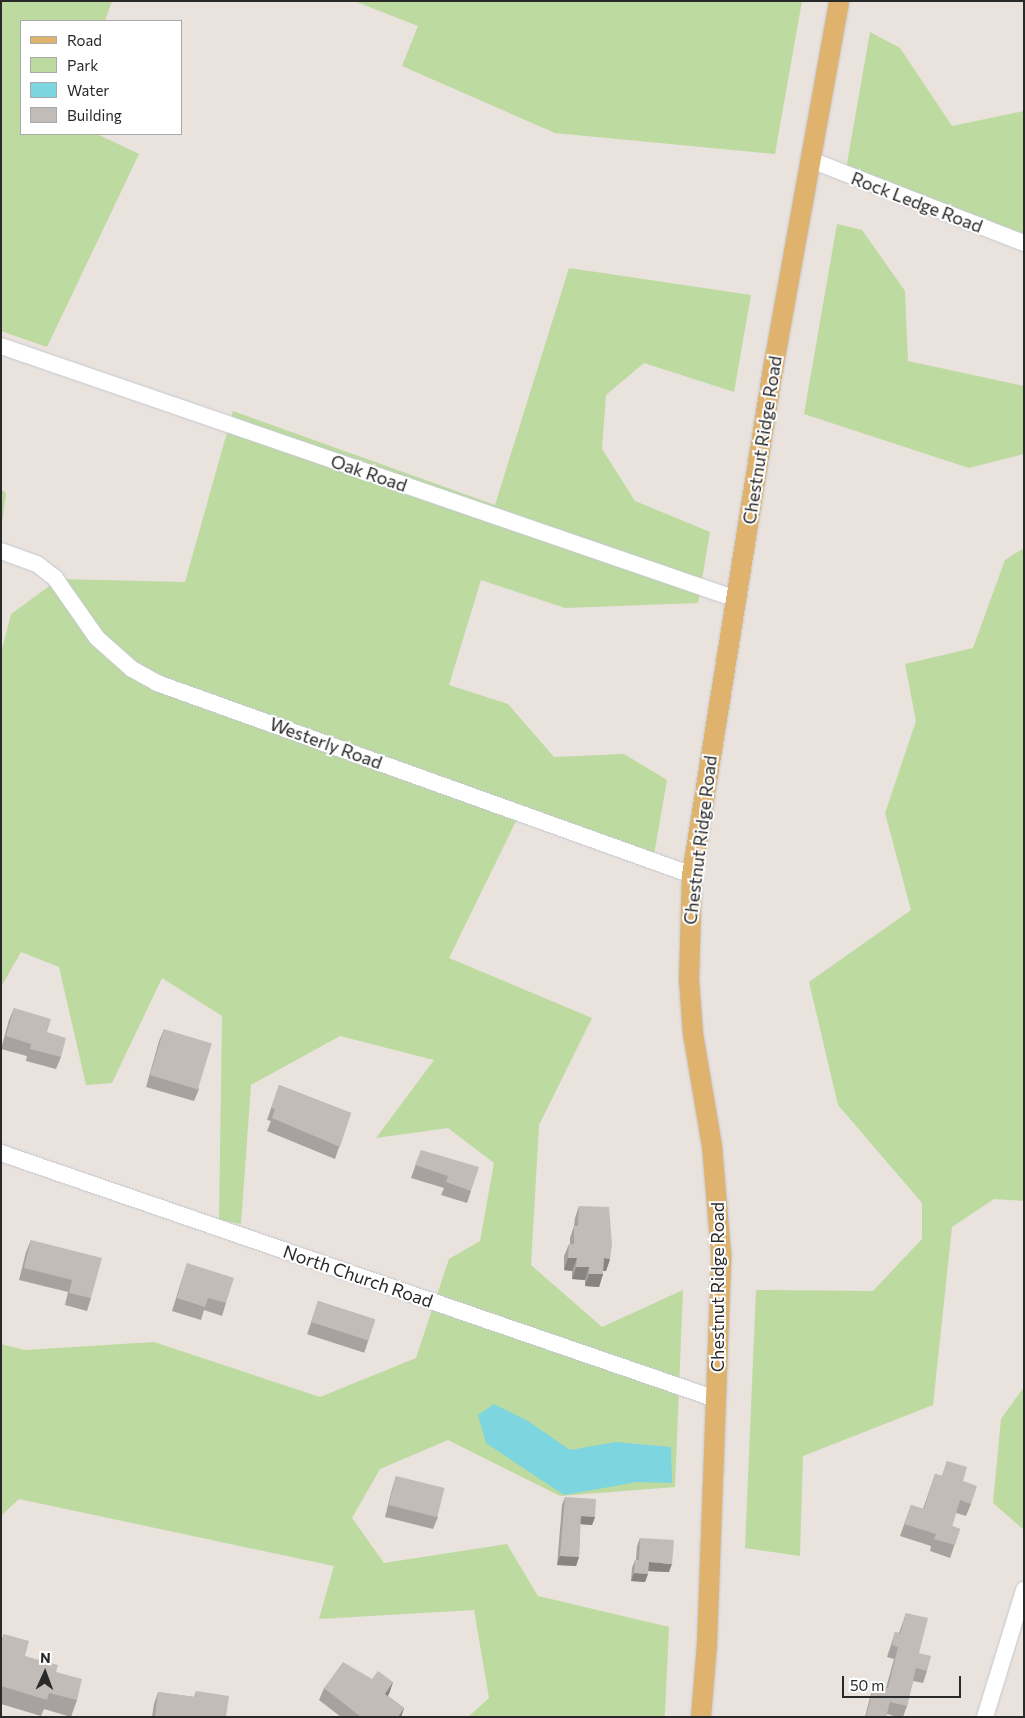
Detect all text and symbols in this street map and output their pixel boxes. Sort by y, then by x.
legend [20,20,182,135]
text: Road [67,31,102,49]
text: Park [67,56,98,74]
text: Water [67,81,109,99]
text: Building [67,106,122,124]
street label: Rock Ledge Road [848,167,986,237]
street label: Chestnut Ridge Road [738,354,786,526]
street label: Oak Road [328,450,410,496]
street label: Westerly Road [267,713,385,773]
street label: Chestnut Ridge Road [679,754,721,926]
street label: Chestnut Ridge Road [706,1202,728,1372]
street label: North Church Road [280,1240,436,1312]
north arrow [20,1648,70,1698]
text: N [40,1649,51,1666]
scale bar [845,1666,964,1698]
text: 50 m [850,1676,884,1694]

